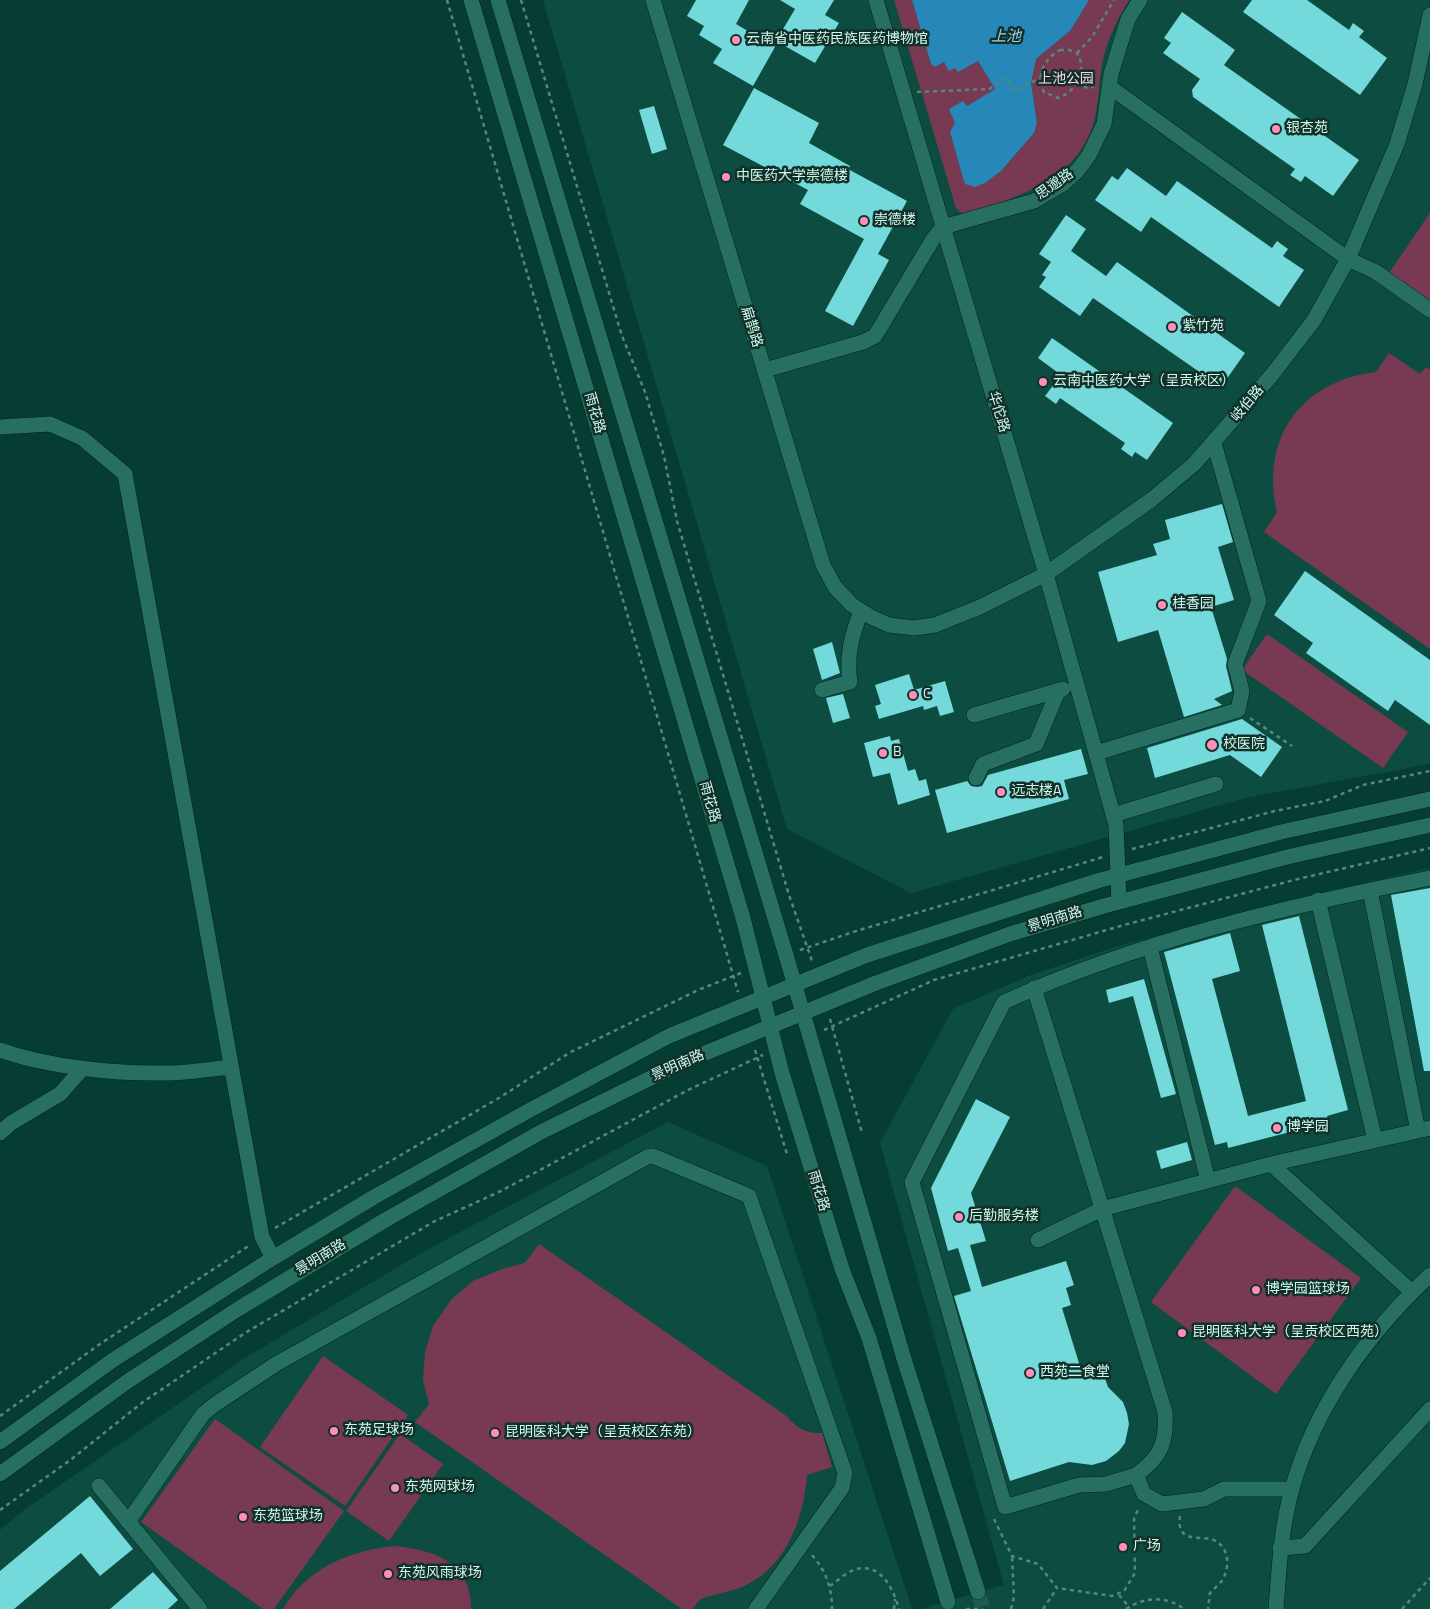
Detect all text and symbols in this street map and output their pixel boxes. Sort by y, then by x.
water label: 上池 [991,28,1021,46]
place label: 云南省中医药民族医药博物馆 [746,32,928,48]
marker: 云南省中医药民族医药博物馆 [730,34,742,46]
park label: 上池公园 [1038,72,1094,88]
place label: 银杏苑 [1286,121,1328,137]
marker: 银杏苑 [1270,123,1282,135]
street label: 思邈路 [1033,166,1077,204]
place label: 中医药大学崇德楼 [736,169,848,185]
marker: 中医药大学崇德楼 [720,171,732,183]
place label: 崇德楼 [874,213,916,229]
marker: 崇德楼 [858,215,870,227]
street label: 扁鹊路 [737,304,765,350]
place label: 紫竹苑 [1182,319,1224,335]
marker: 紫竹苑 [1166,321,1178,333]
place label: 云南中医药大学（呈贡校区） [1053,374,1235,390]
marker: 云南中医药大学（呈贡校区） [1037,376,1049,388]
street label: 岐伯路 [1228,383,1268,425]
street label: 华佗路 [984,389,1012,435]
street label: 雨花路 [580,390,608,436]
place label: 桂香园 [1172,597,1214,613]
marker: 桂香园 [1156,599,1168,611]
place label: C [923,687,931,703]
marker: C [907,689,919,701]
place label: 校医院 [1223,737,1265,753]
marker: 校医院 [1205,738,1219,752]
place label: B [893,745,902,761]
marker: B [877,747,889,759]
street label: 雨花路 [695,779,723,825]
place label: 远志楼A [1011,784,1061,800]
marker: 远志楼A [995,786,1007,798]
street label: 景明南路 [1026,904,1084,936]
street label: 景明南路 [649,1047,707,1085]
place label: 博学园 [1287,1120,1329,1136]
marker: 博学园 [1271,1122,1283,1134]
street label: 雨花路 [804,1168,832,1214]
place label: 后勤服务楼 [969,1209,1039,1225]
marker: 后勤服务楼 [953,1211,965,1223]
street label: 景明南路 [293,1236,349,1280]
place label: 博学园篮球场 [1266,1282,1350,1298]
marker: 博学园篮球场 [1250,1284,1262,1296]
place label: 昆明医科大学（呈贡校区西苑） [1192,1325,1388,1341]
marker: 昆明医科大学（呈贡校区西苑） [1176,1327,1188,1339]
place label: 西苑二食堂 [1040,1365,1110,1381]
marker: 西苑二食堂 [1024,1367,1036,1379]
place label: 东苑足球场 [344,1423,414,1439]
marker: 东苑足球场 [328,1425,340,1437]
place label: 昆明医科大学（呈贡校区东苑） [505,1425,701,1441]
marker: 昆明医科大学（呈贡校区东苑） [489,1427,501,1439]
place label: 东苑网球场 [405,1480,475,1496]
marker: 东苑网球场 [389,1482,401,1494]
place label: 东苑篮球场 [253,1509,323,1525]
marker: 东苑篮球场 [237,1511,249,1523]
place label: 广场 [1133,1539,1161,1555]
marker: 广场 [1117,1541,1129,1553]
place label: 东苑风雨球场 [398,1566,482,1582]
marker: 东苑风雨球场 [382,1568,394,1580]

